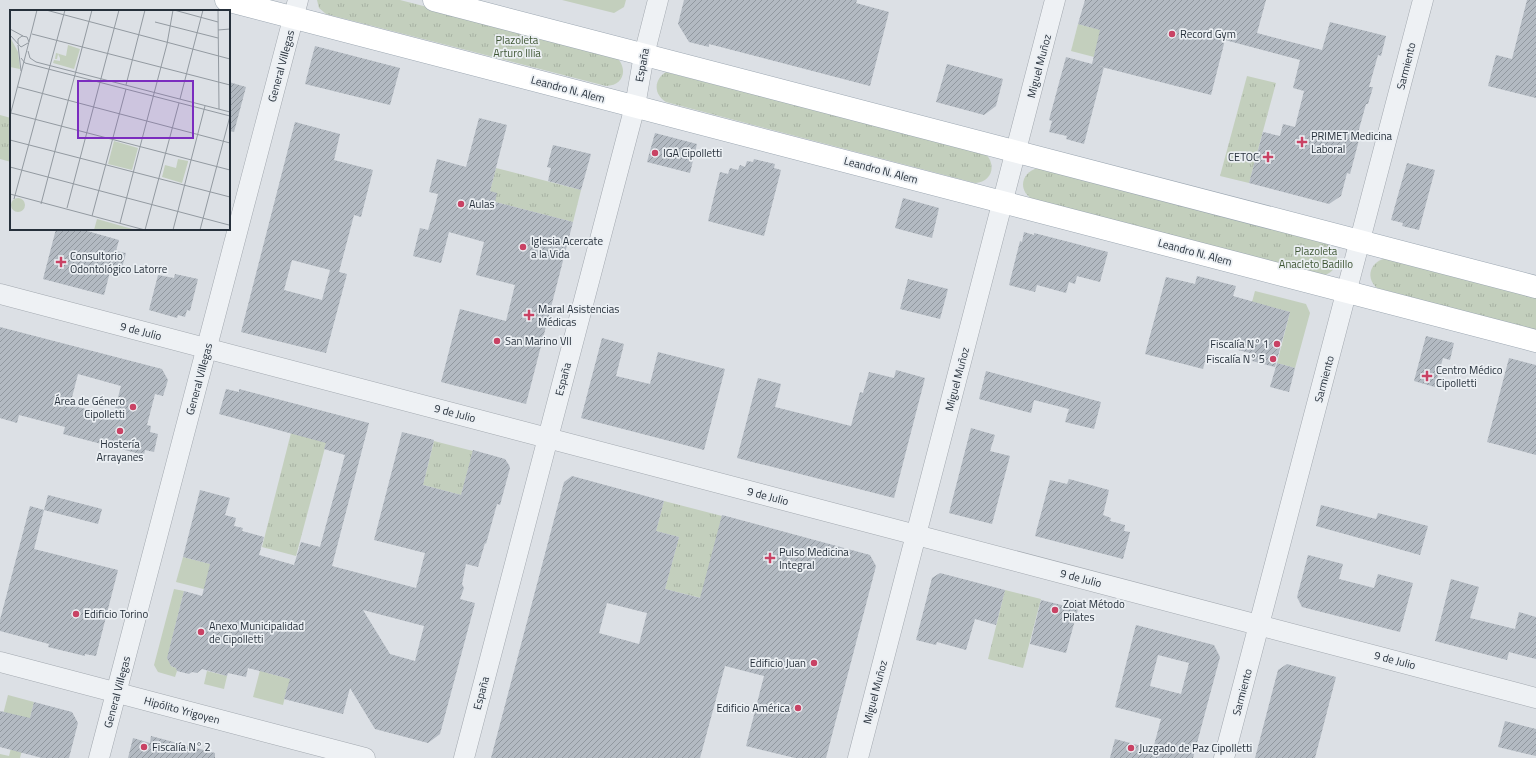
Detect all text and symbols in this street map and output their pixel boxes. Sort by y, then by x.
inset map [10,10,230,230]
place label: Record Gym [1180,26,1236,42]
street label: General Villegas [264,28,298,104]
marker: Record Gym [1167,29,1177,39]
park label: Plazoleta Arturo Illia [493,32,541,61]
street label: Miguel Muñoz [1023,32,1055,100]
street label: Sarmiento [1392,41,1420,91]
street label: España [631,46,653,83]
street label: Leandro N. Alem [529,71,607,107]
place label: PRIMET Medicina Laboral [1311,128,1393,157]
marker: PRIMET Medicina Laboral [1296,136,1308,148]
place label: IGA Cipolletti [663,145,722,161]
marker: IGA Cipolletti [650,148,660,158]
place label: CETOC [1228,149,1259,165]
marker: CETOC [1262,151,1274,163]
street label: Leandro N. Alem [842,152,920,188]
place label: Aulas [469,196,495,212]
marker: Aulas [456,199,466,209]
place label: Iglesia Acercate a la Vida [531,233,603,262]
street label: Leandro N. Alem [1156,234,1234,270]
marker: Iglesia Acercate a la Vida [518,242,528,252]
park label: Plazoleta Anacleto Badillo [1279,243,1353,272]
place label: Consultorio Odontológico Latorre [70,248,168,277]
marker: Consultorio Odontológico Latorre [55,256,67,268]
place label: Maral Asistencias Médicas [538,301,619,330]
marker: Maral Asistencias Médicas [523,309,535,321]
street label: 9 de Julio [119,318,164,344]
place label: San Marino VII [505,333,572,349]
marker: San Marino VII [492,336,502,346]
place label: Fiscalía N° 1 [1210,336,1269,352]
marker: Fiscalía N° 1 [1272,339,1282,349]
street label: General Villegas [182,341,216,417]
street label: Miguel Muñoz [941,345,973,413]
place label: Fiscalía N° 5 [1206,351,1265,367]
marker: Fiscalía N° 5 [1268,354,1278,364]
street label: Sarmiento [1310,354,1338,404]
street label: España [551,360,575,397]
place label: Centro Médico Cipolletti [1436,362,1503,391]
marker: Centro Médico Cipolletti [1421,370,1433,382]
place label: Área de Género Cipolletti [54,393,125,422]
street label: 9 de Julio [433,400,478,426]
marker: Área de Género Cipolletti [128,402,138,412]
marker: Hostería Arrayanes [115,426,125,436]
place label: Hostería Arrayanes [97,436,143,465]
street label: 9 de Julio [746,483,791,509]
place label: Pulso Medicina Integral [779,544,849,573]
marker: Pulso Medicina Integral [764,552,776,564]
street label: 9 de Julio [1059,565,1104,591]
place label: Zoiat Método Pilates [1063,596,1125,625]
marker: Zoiat Método Pilates [1050,605,1060,615]
place label: Edificio Torino [84,606,148,622]
marker: Edificio Torino [71,609,81,619]
place label: Anexo Municipalidad de Cipolletti [209,618,304,647]
marker: Anexo Municipalidad de Cipolletti [196,627,206,637]
street label: 9 de Julio [1373,647,1418,673]
street label: General Villegas [100,654,134,730]
place label: Edificio Juan [750,655,806,671]
marker: Edificio Juan [809,658,819,668]
street label: Miguel Muñoz [859,658,891,726]
street label: Sarmiento [1228,667,1256,717]
street label: España [469,674,493,711]
street label: Hipólito Yrigoyen [142,692,222,728]
place label: Edificio América [716,700,790,716]
marker: Edificio América [793,703,803,713]
place label: Fiscalía N° 2 [152,739,211,755]
place label: Juzgado de Paz Cipolletti [1139,740,1252,756]
marker: Fiscalía N° 2 [139,742,149,752]
marker: Juzgado de Paz Cipolletti [1126,743,1136,753]

